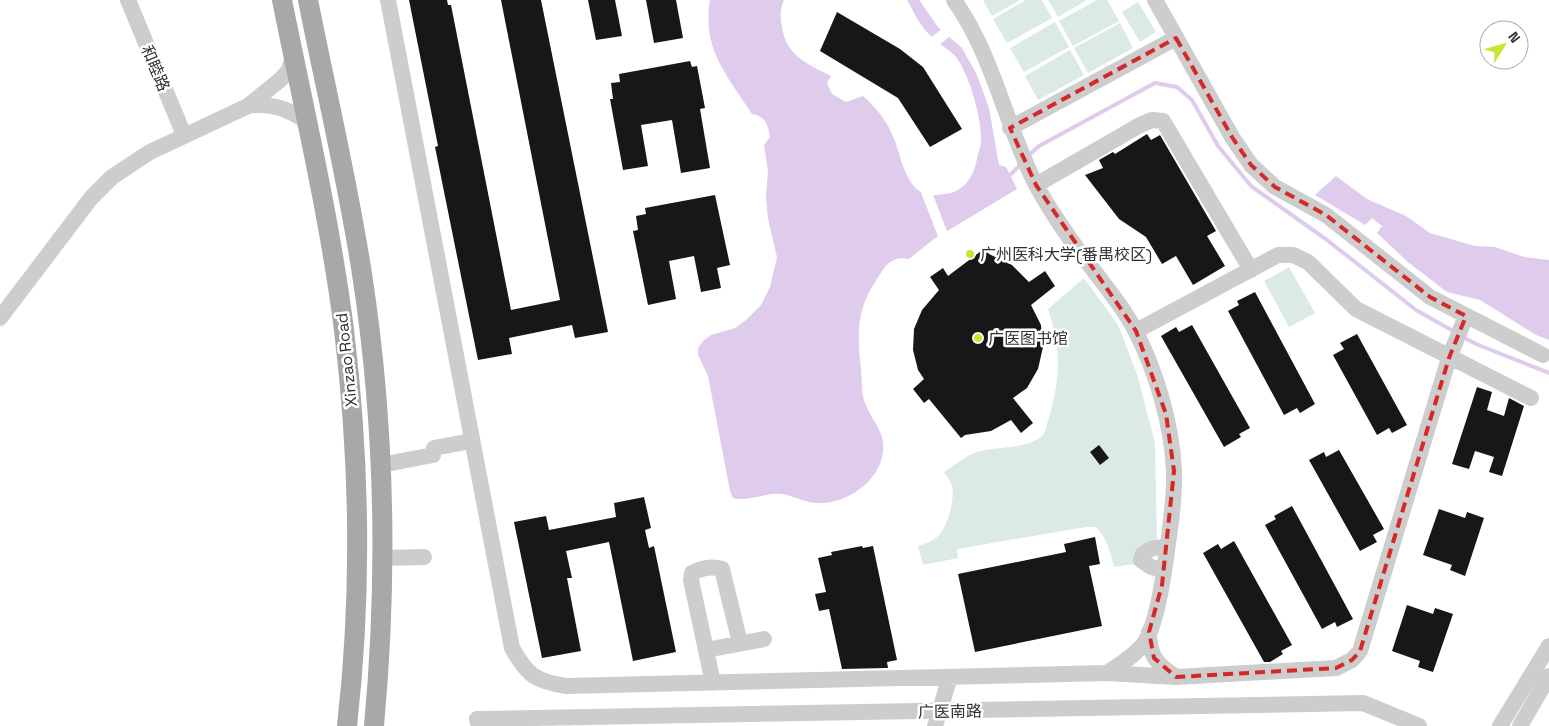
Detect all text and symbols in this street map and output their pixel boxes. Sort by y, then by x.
north arrow [1479,20,1529,70]
text: N [1504,28,1524,46]
street label: 和睦路 [136,42,175,94]
place label: 广州医科大学(番禺校区) [980,244,1152,265]
marker: 广州医科大学(番禺校区) [964,248,976,260]
street label: Xinzao Road [331,312,362,408]
place label: 广医图书馆 [988,328,1068,349]
marker: 广医图书馆 [972,332,984,344]
street label: 广医南路 [918,700,982,723]

